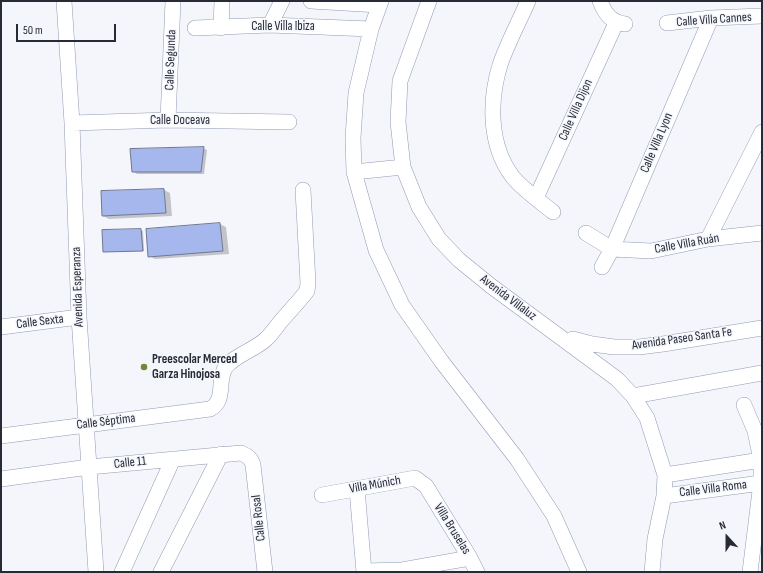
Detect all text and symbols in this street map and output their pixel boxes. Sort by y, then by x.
street label: Calle Villa Cannes [676,10,752,30]
scale bar [18,16,118,42]
street label: Calle Villa Ibiza [251,19,315,35]
text: 50 m [23,23,43,38]
street label: Calle Segunda [162,29,180,91]
street label: Calle Villa Dijon [556,77,596,143]
street label: Calle Villa Lyon [637,111,677,175]
street label: Calle Doceava [150,113,210,129]
street label: Calle Villa Ruán [653,231,721,257]
street label: Avenida Esperanza [69,247,87,327]
street label: Avenida Villaluz [477,272,539,324]
street label: Calle Sexta [15,311,65,333]
street label: Avenida Paseo Santa Fe [631,324,733,354]
place label: Preescolar Merced Garza Hinojosa [152,352,237,383]
marker: Preescolar Merced Garza Hinojosa [139,362,149,372]
street label: Calle Séptima [76,411,136,433]
street label: Calle 11 [113,454,147,472]
street label: Villa Múnich [348,473,402,497]
street label: Calle Villa Roma [678,477,748,501]
street label: Calle Rosal [249,494,269,542]
street label: Villa Bruselas [430,501,474,557]
north arrow [707,517,747,557]
text: N [717,518,728,532]

